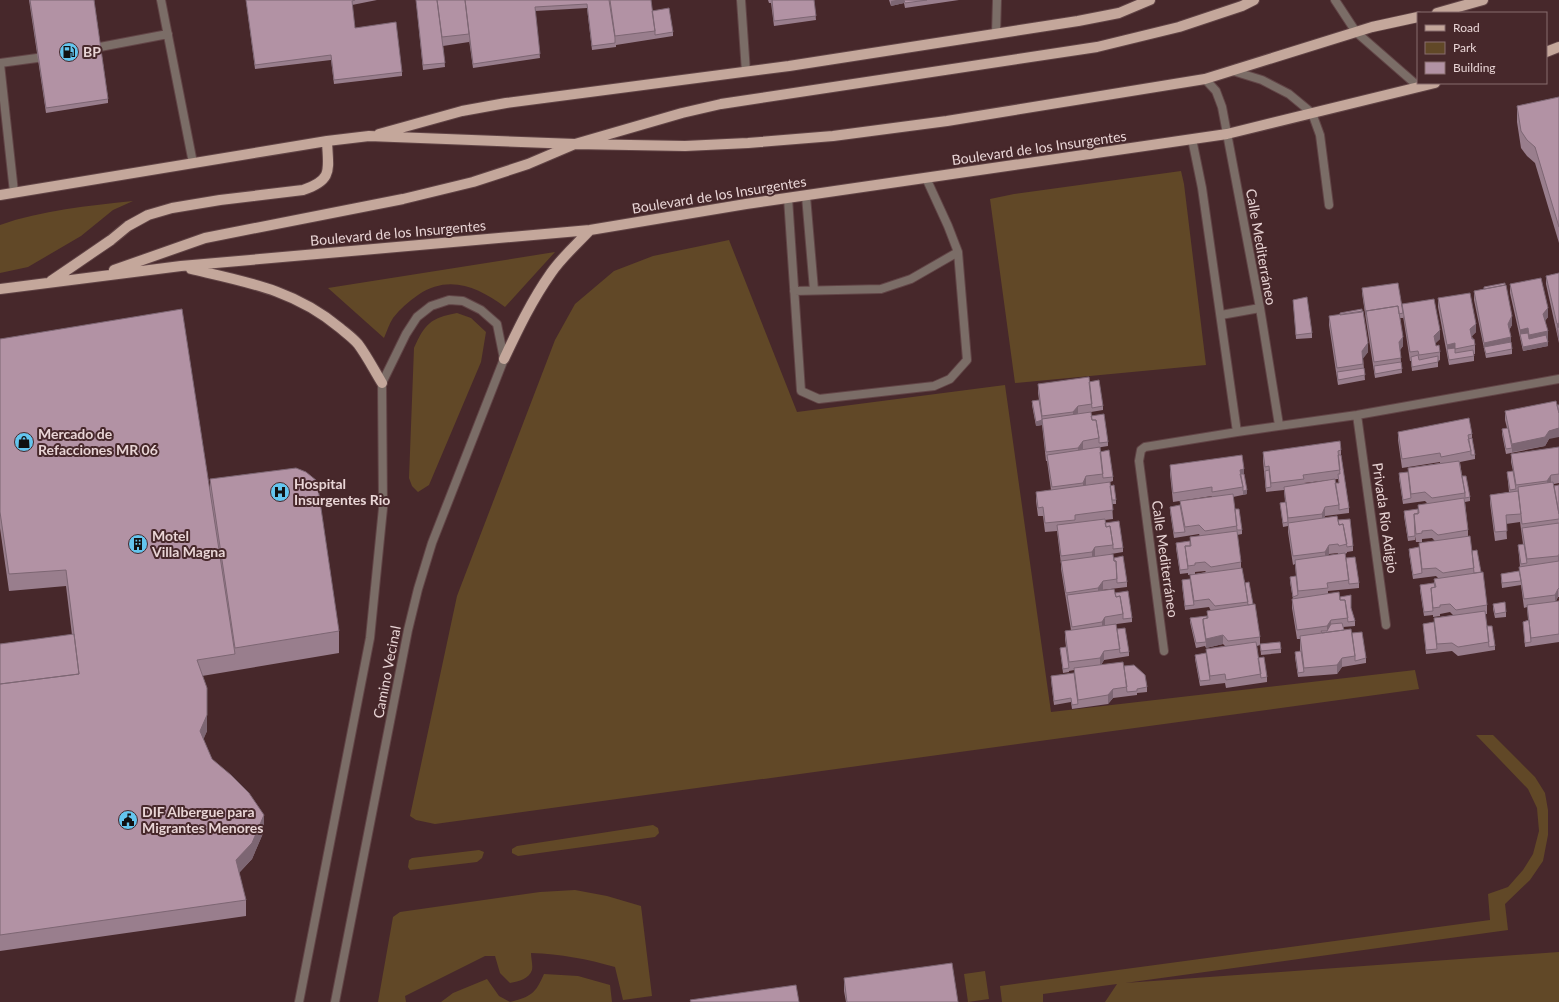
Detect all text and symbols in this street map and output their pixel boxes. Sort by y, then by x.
legend [1417,12,1547,84]
text: Road [1453,20,1480,35]
text: Park [1453,40,1477,55]
fuel station icon: BP [58,41,80,63]
place label: BP [83,43,101,60]
text: Building [1453,60,1496,75]
street label: Boulevard de los Insurgentes [950,127,1127,168]
street label: Boulevard de los Insurgentes [630,172,807,217]
street label: Calle Mediterráneo [1243,187,1280,306]
street label: Boulevard de los Insurgentes [309,216,487,249]
place label: Mercado de Refacciones MR 06 [38,425,158,458]
shop icon: Mercado de Refacciones MR 06 [13,431,35,453]
street label: Privada Río Adigio [1369,462,1402,574]
place label: Hospital Insurgentes Rio [294,475,390,508]
hospital icon: Hospital Insurgentes Rio [269,481,291,503]
street label: Calle Mediterráneo [1149,499,1182,619]
place label: Motel Villa Magna [151,527,225,560]
building icon: Motel Villa Magna [127,533,149,555]
street label: Camino Vecinal [369,624,404,720]
place label: DIF Albergue para Migrantes Menores [142,803,263,836]
public building icon: DIF Albergue para Migrantes Menores [117,809,139,831]

